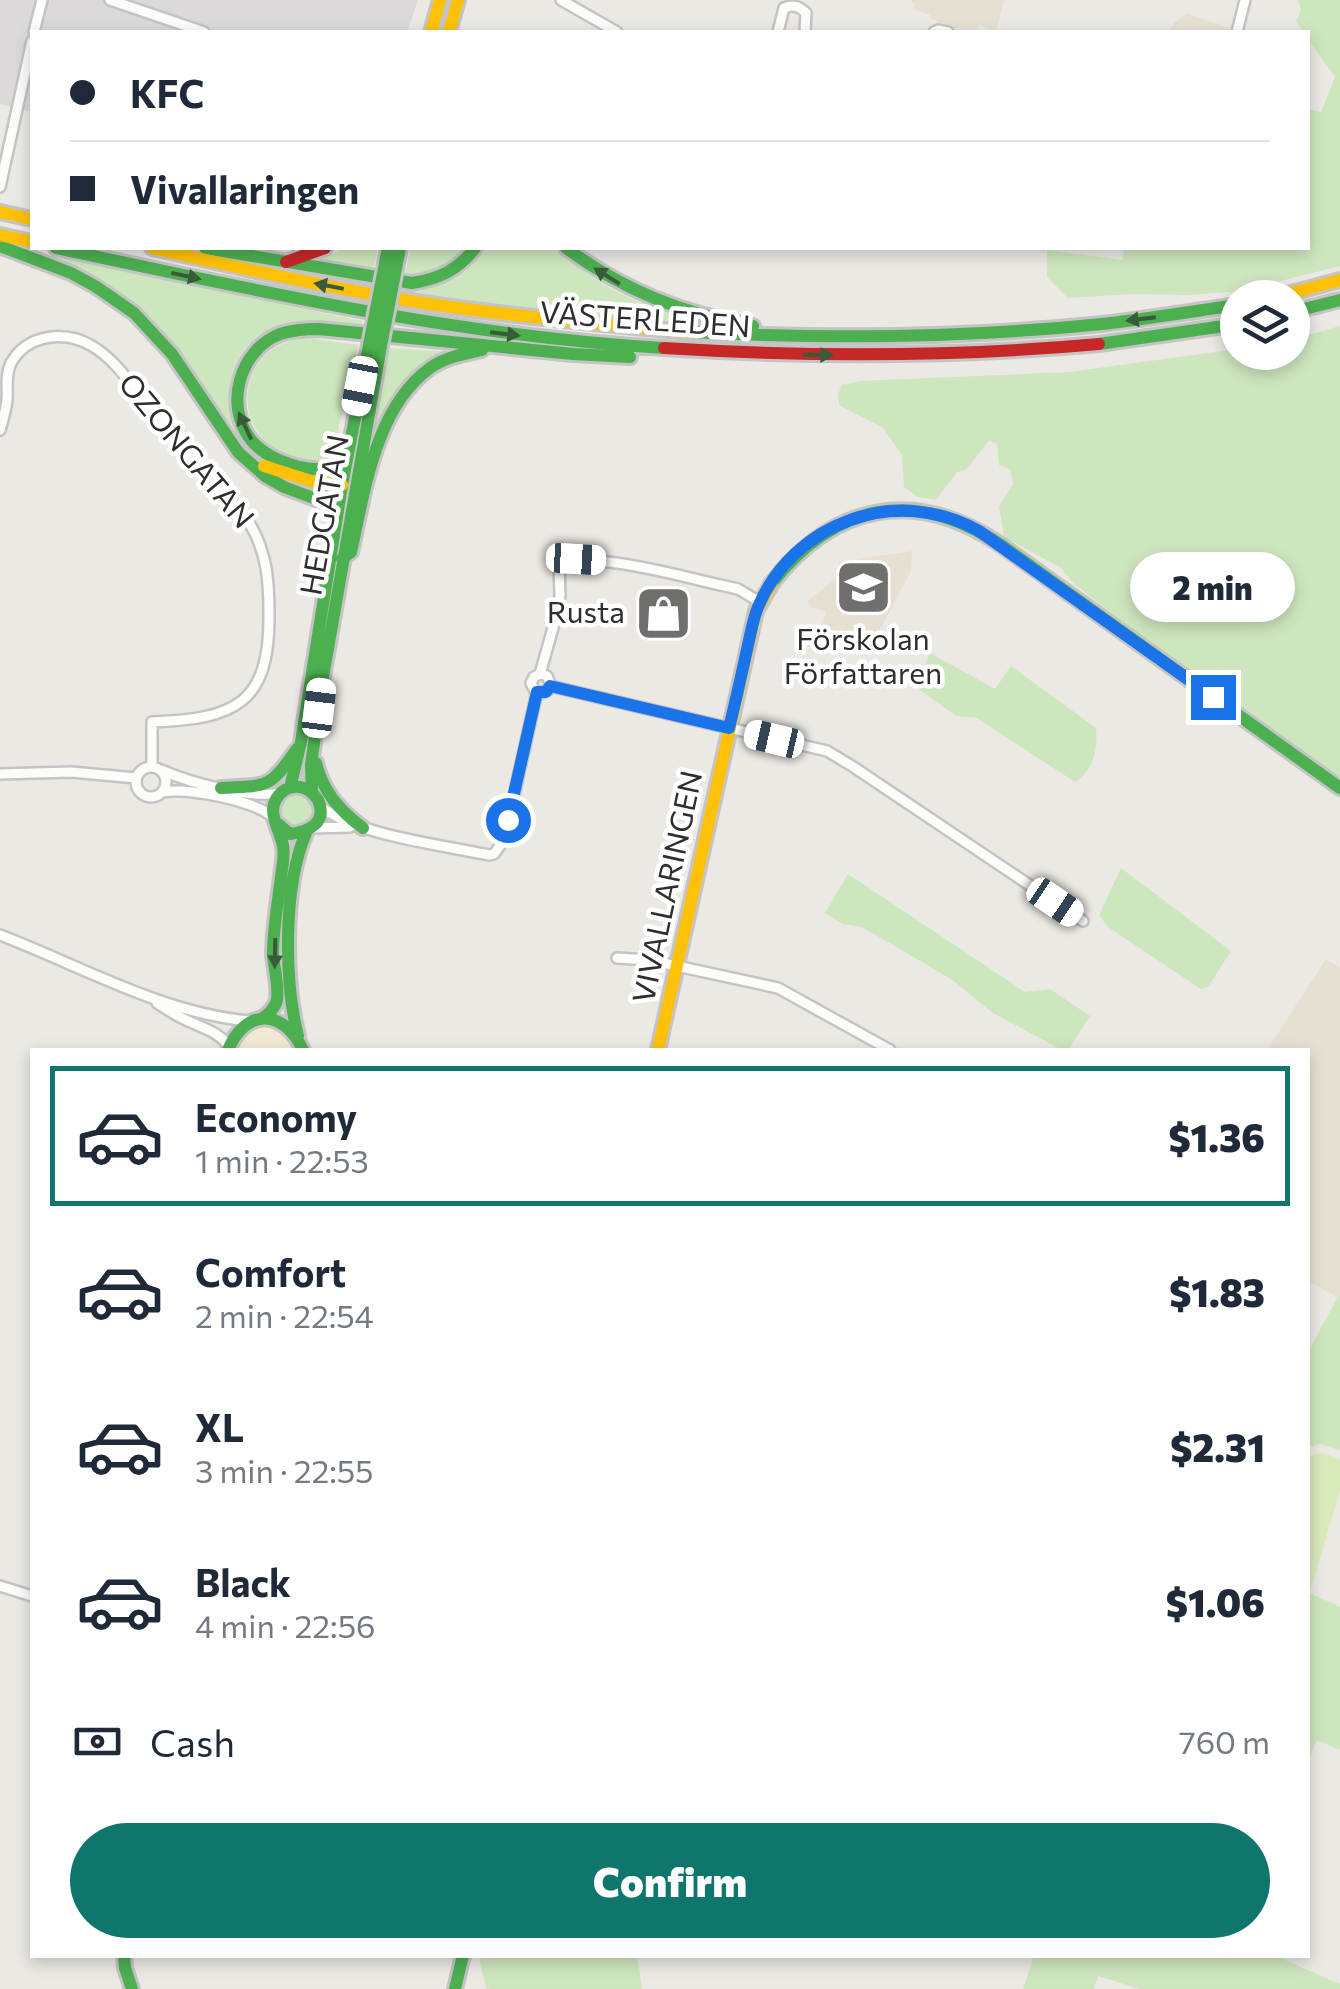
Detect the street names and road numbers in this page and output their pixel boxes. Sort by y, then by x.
street label: VÄSTERLEDEN [539,292,752,343]
street label: OZONGATAN [112,364,263,534]
street label: HEDGATAN [290,431,355,598]
street label: VIVALLARINGEN [623,767,708,1006]

